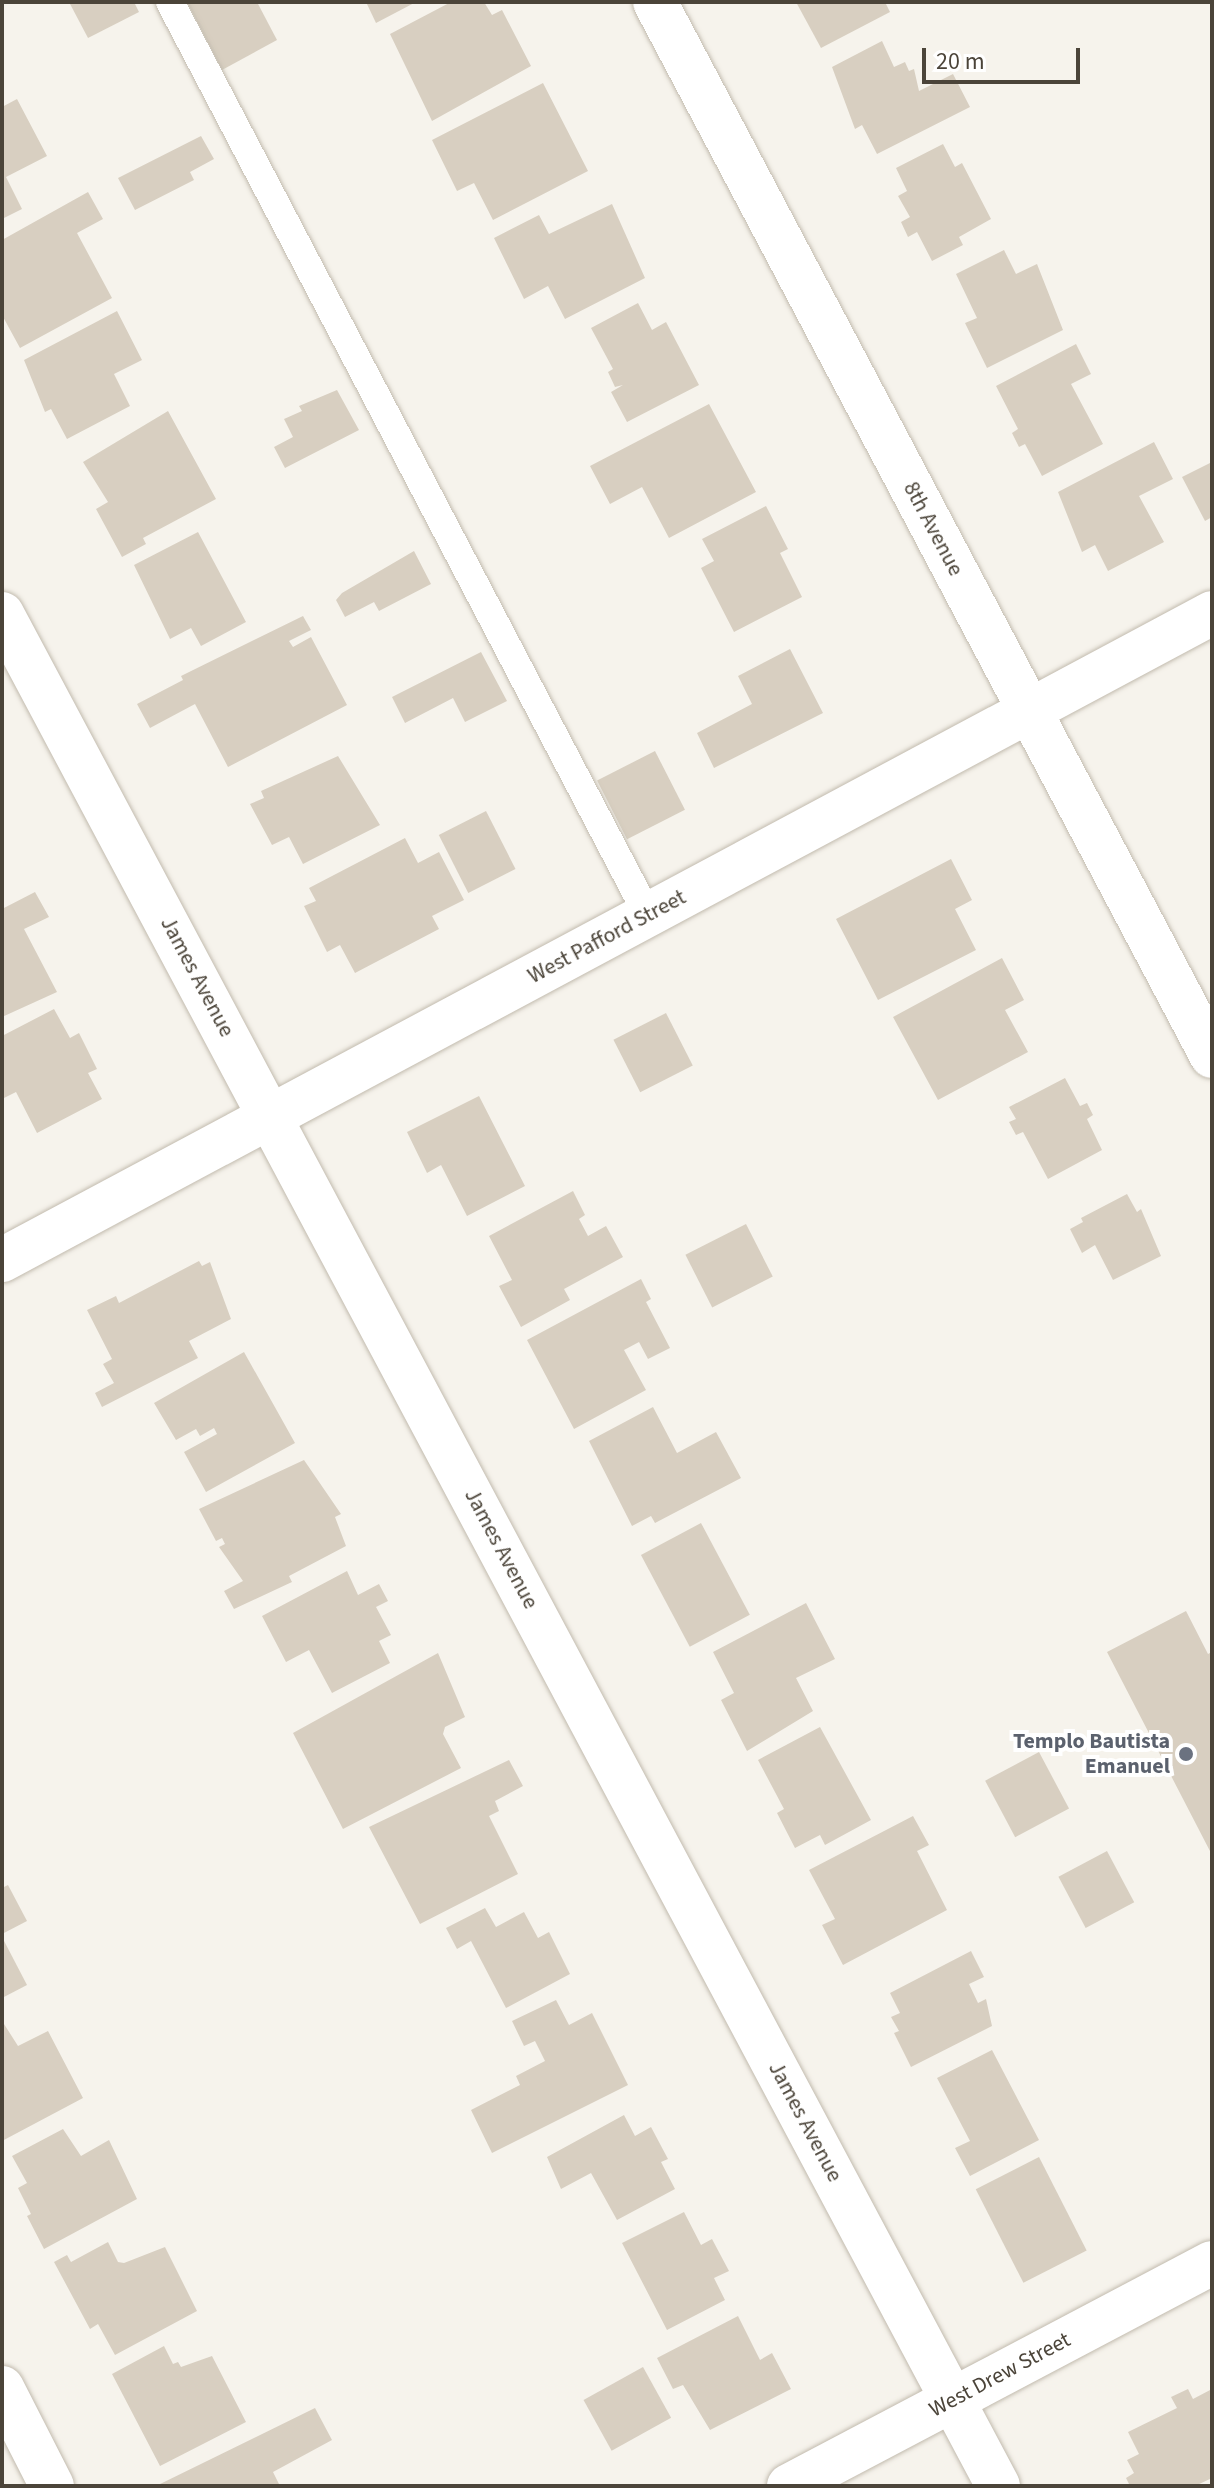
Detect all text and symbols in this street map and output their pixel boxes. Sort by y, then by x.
scale bar [926,32,1084,82]
text: 20 m [936,44,985,79]
street label: 8th Avenue [897,478,969,580]
street label: West Pafford Street [524,884,690,990]
street label: James Avenue [154,912,240,1042]
street label: James Avenue [458,1484,544,1614]
place label: Templo Bautista Emanuel [1013,1728,1170,1780]
marker: Templo Bautista Emanuel [1177,1745,1195,1763]
street label: James Avenue [762,2057,848,2187]
street label: West Drew Street [925,2327,1075,2423]

